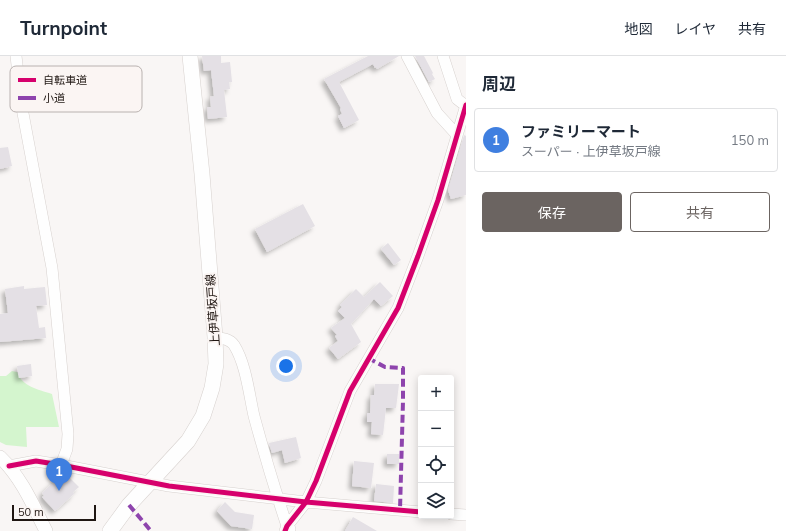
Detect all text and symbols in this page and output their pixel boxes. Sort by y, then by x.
text: Turnpoint [20,16,107,40]
text: 地図 [624,20,652,38]
text: レイヤ [674,20,716,38]
text: 共有 [738,20,766,38]
legend [10,66,142,112]
text: 自転車道 [43,73,87,87]
text: 周辺 [482,73,516,94]
text: 小道 [43,91,65,105]
text: ファミリーマート [521,122,641,141]
text: 1 [492,132,500,148]
text: 150 m [731,132,769,148]
text: スーパー · 上伊草坂戸線 [521,143,661,159]
button: 保存 [482,192,622,232]
button: 共有 [630,192,770,232]
street label: 上伊草坂戸線 [203,274,222,346]
your location [276,356,296,376]
map controls [418,375,454,519]
button: + [418,375,454,411]
button: − [418,411,454,447]
button: locate [418,447,454,483]
pin: 1 [46,458,72,491]
button: layers [418,483,454,519]
scale bar [12,503,96,522]
text: 50 m [18,505,44,519]

